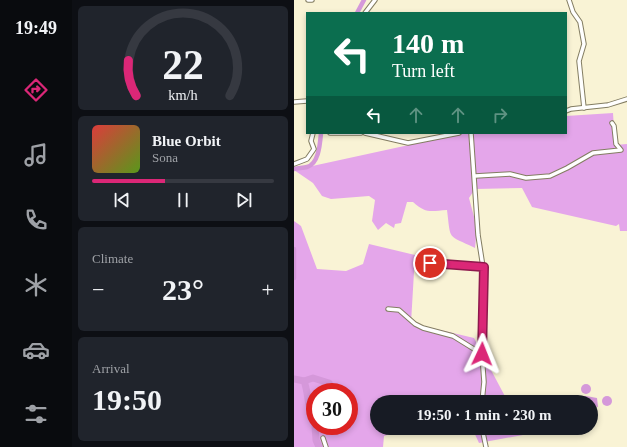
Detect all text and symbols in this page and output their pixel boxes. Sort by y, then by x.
text: 19:49 [15,18,57,38]
icon: left [326,28,378,80]
text: 140 m [392,28,464,59]
text: 22 [162,42,204,88]
text: Turn left [392,61,455,81]
icon: directions [22,76,50,104]
text: km/h [168,87,198,103]
icon: left [363,104,385,126]
icon: ahead [405,104,427,126]
icon: ahead [447,104,469,126]
icon: right [489,104,511,126]
text: Blue Orbit [152,133,221,149]
icon: music [22,141,50,169]
text: Sona [152,150,178,165]
icon: previous [111,189,133,211]
icon: pause [172,189,194,211]
icon: next [233,189,255,211]
icon: phone [22,206,50,234]
pin [413,246,447,280]
text: Climate [92,251,133,266]
icon: arrive [419,252,441,274]
icon: climate [22,271,50,299]
text: 23° [162,273,204,306]
text: − [92,277,104,302]
text: + [262,277,274,302]
position arrow [461,333,503,375]
icon: car [22,336,50,364]
text: Arrival [92,361,130,376]
text: 19:50 [92,383,162,416]
speed limit sign: 30 [306,383,358,435]
icon: filters [22,400,50,428]
text: 19:50 · 1 min · 230 m [417,407,552,423]

